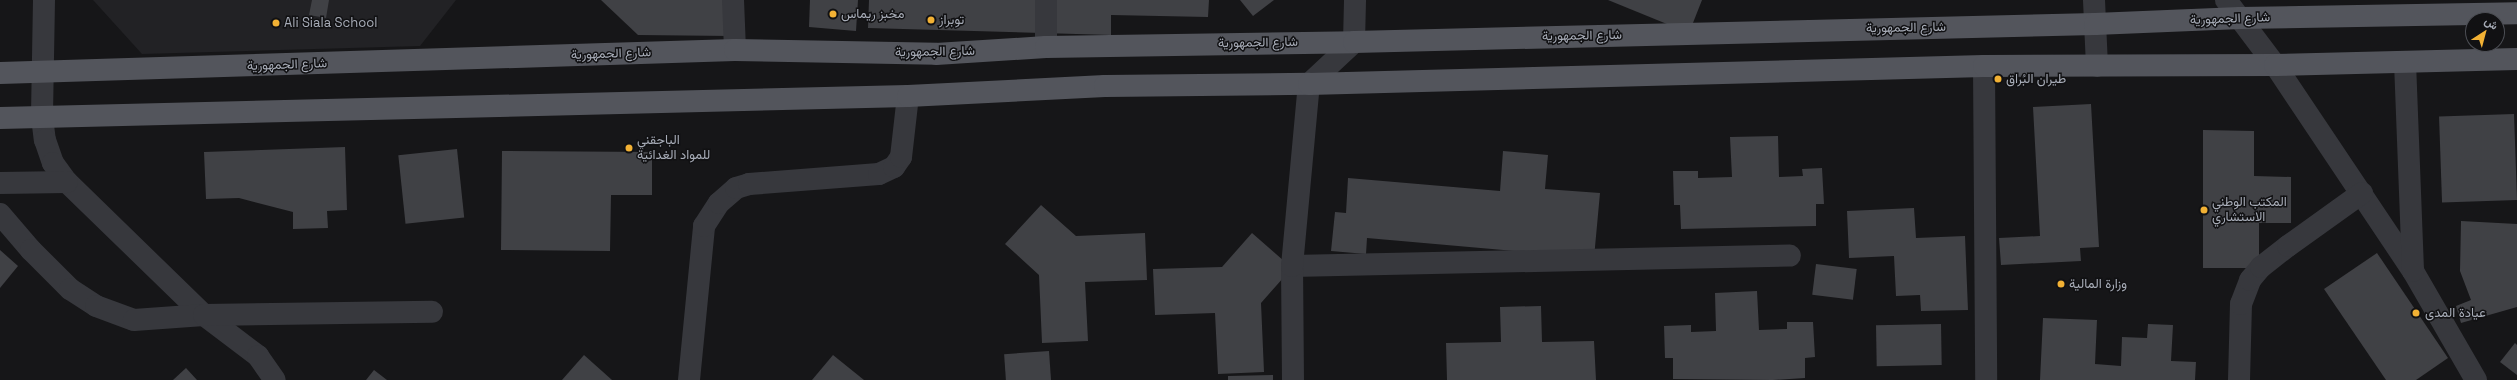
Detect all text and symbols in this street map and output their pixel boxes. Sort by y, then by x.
place label: مخبز ريماس [841,6,904,22]
marker: مخبز ريماس [828,9,838,19]
street label: شارع الجمهورية [2190,10,2270,28]
place label: توبراز [939,12,964,28]
north arrow [2465,12,2505,52]
text: ش [2482,14,2501,33]
place label: Ali Siala School [284,15,377,31]
marker: توبراز [926,15,936,25]
marker: Ali Siala School [271,18,281,28]
street label: شارع الجمهورية [1866,20,1946,36]
street label: شارع الجمهورية [1542,28,1622,44]
street label: شارع الجمهورية [1218,35,1298,51]
street label: شارع الجمهورية [895,44,975,60]
street label: شارع الجمهورية [571,45,651,63]
street label: شارع الجمهورية [247,56,327,74]
place label: طيران البُراق [2006,71,2066,87]
marker: طيران البُراق [1993,74,2003,84]
place label: الباجقني للمواد الغدائية [637,133,710,164]
marker: الباجقني للمواد الغدائية [624,143,634,153]
place label: المكتب الوطني الاستشاري [2212,195,2287,226]
marker: المكتب الوطني الاستشاري [2199,205,2209,215]
place label: وزارة المالية [2069,276,2127,292]
marker: وزارة المالية [2056,279,2066,289]
place label: عيادة المدى [2425,305,2486,321]
marker: عيادة المدى [2410,307,2422,319]

